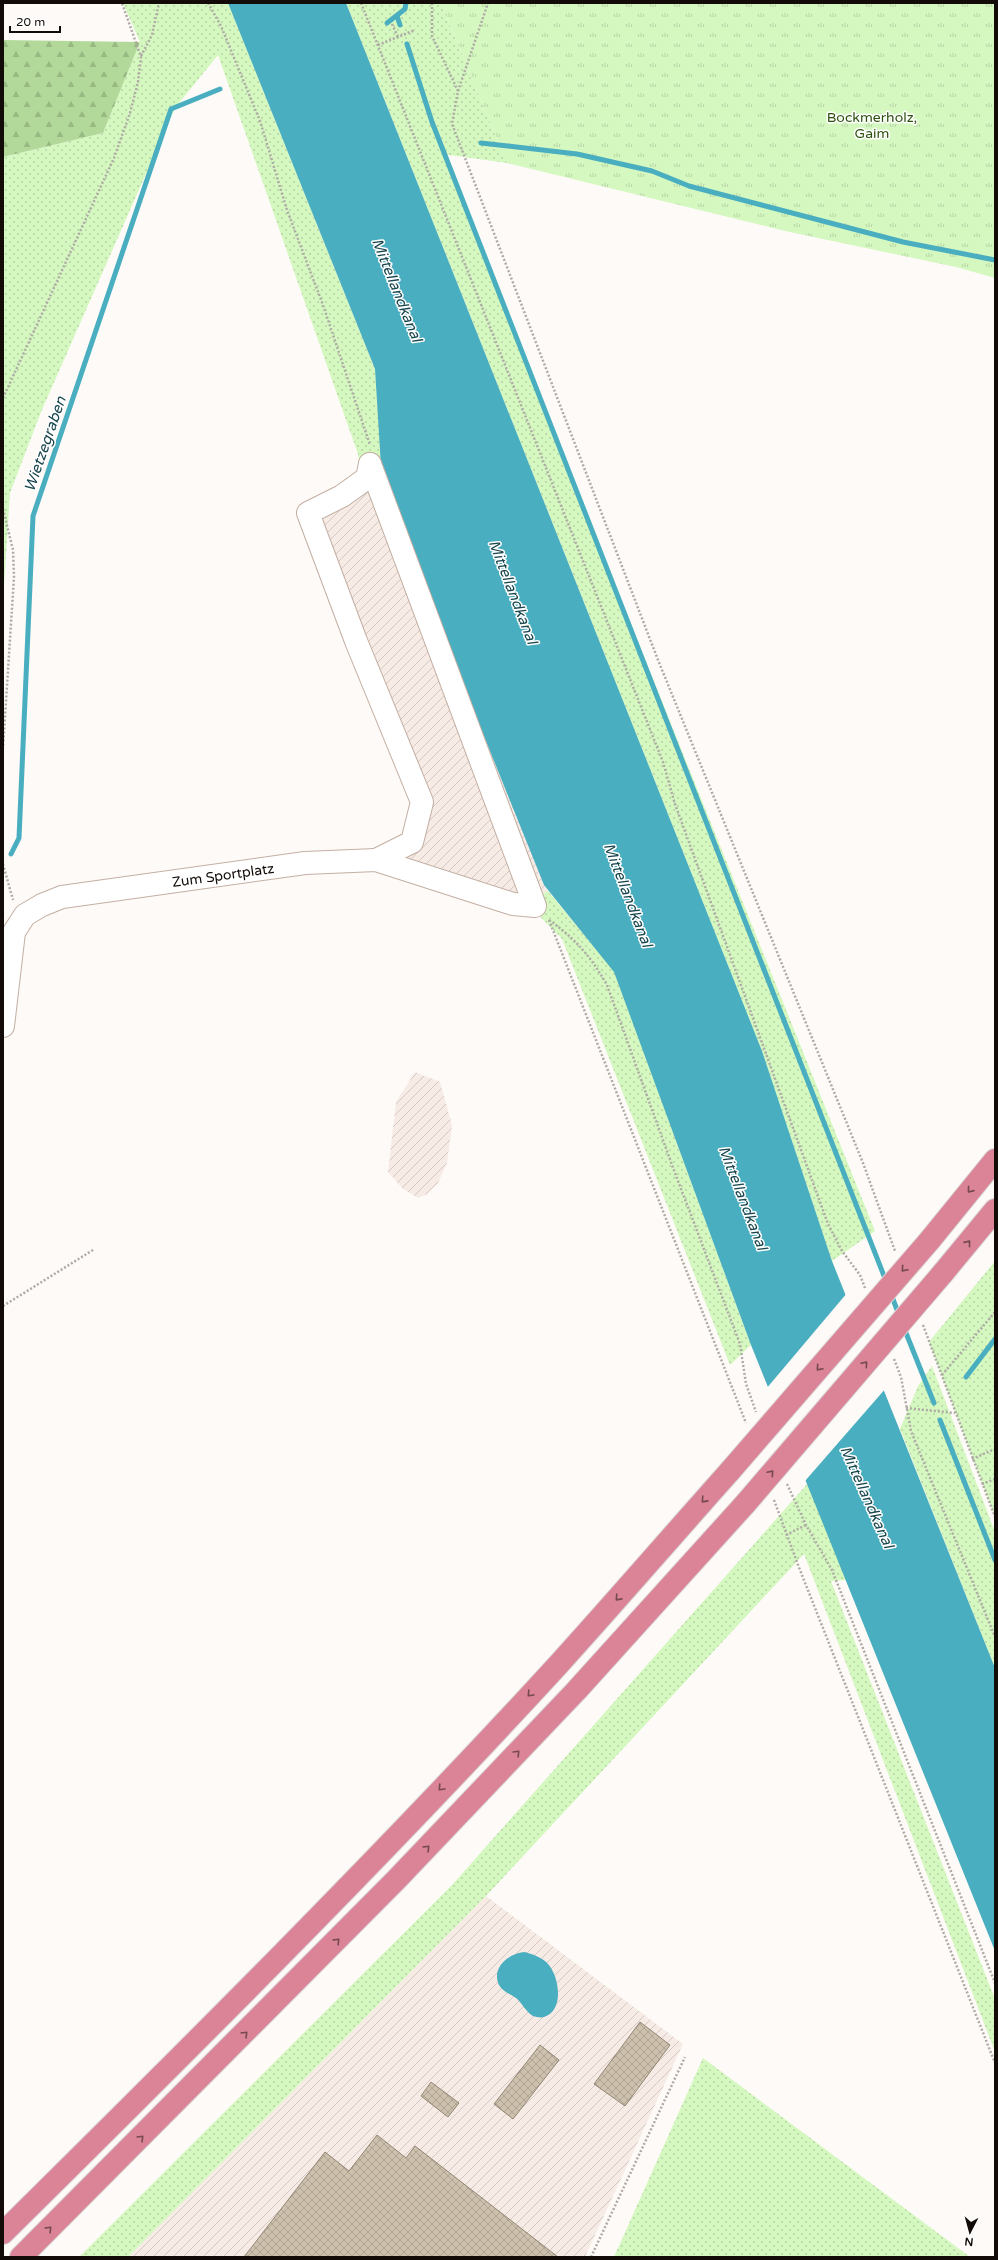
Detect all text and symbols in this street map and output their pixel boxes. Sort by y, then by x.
scale bar [10,8,60,34]
text: 20 m [16,15,45,29]
park label: Bockmerholz, Gaim [827,109,917,142]
water label: Mittellandkanal [368,236,427,347]
water label: Wietzegraben [20,393,70,494]
water label: Mittellandkanal [485,537,542,649]
water label: Mittellandkanal [600,840,657,952]
street label: Zum Sportplatz [171,860,275,891]
water label: Mittellandkanal [715,1143,772,1255]
one-way arrow [968,1186,975,1193]
one-way arrow [963,1240,970,1247]
one-way arrow [902,1264,909,1272]
one-way arrow [860,1361,868,1369]
one-way arrow [817,1363,824,1370]
water label: Mittellandkanal [836,1443,899,1553]
one-way arrow [767,1471,774,1478]
one-way arrow [702,1496,709,1503]
one-way arrow [615,1593,622,1600]
one-way arrow [528,1689,535,1697]
one-way arrow [512,1750,520,1758]
one-way arrow [439,1784,446,1791]
one-way arrow [422,1845,429,1852]
one-way arrow [332,1938,339,1946]
one-way arrow [240,2031,248,2039]
one-way arrow [136,2135,144,2143]
north arrow [950,2212,990,2252]
one-way arrow [44,2227,52,2234]
text: N [964,2235,974,2248]

